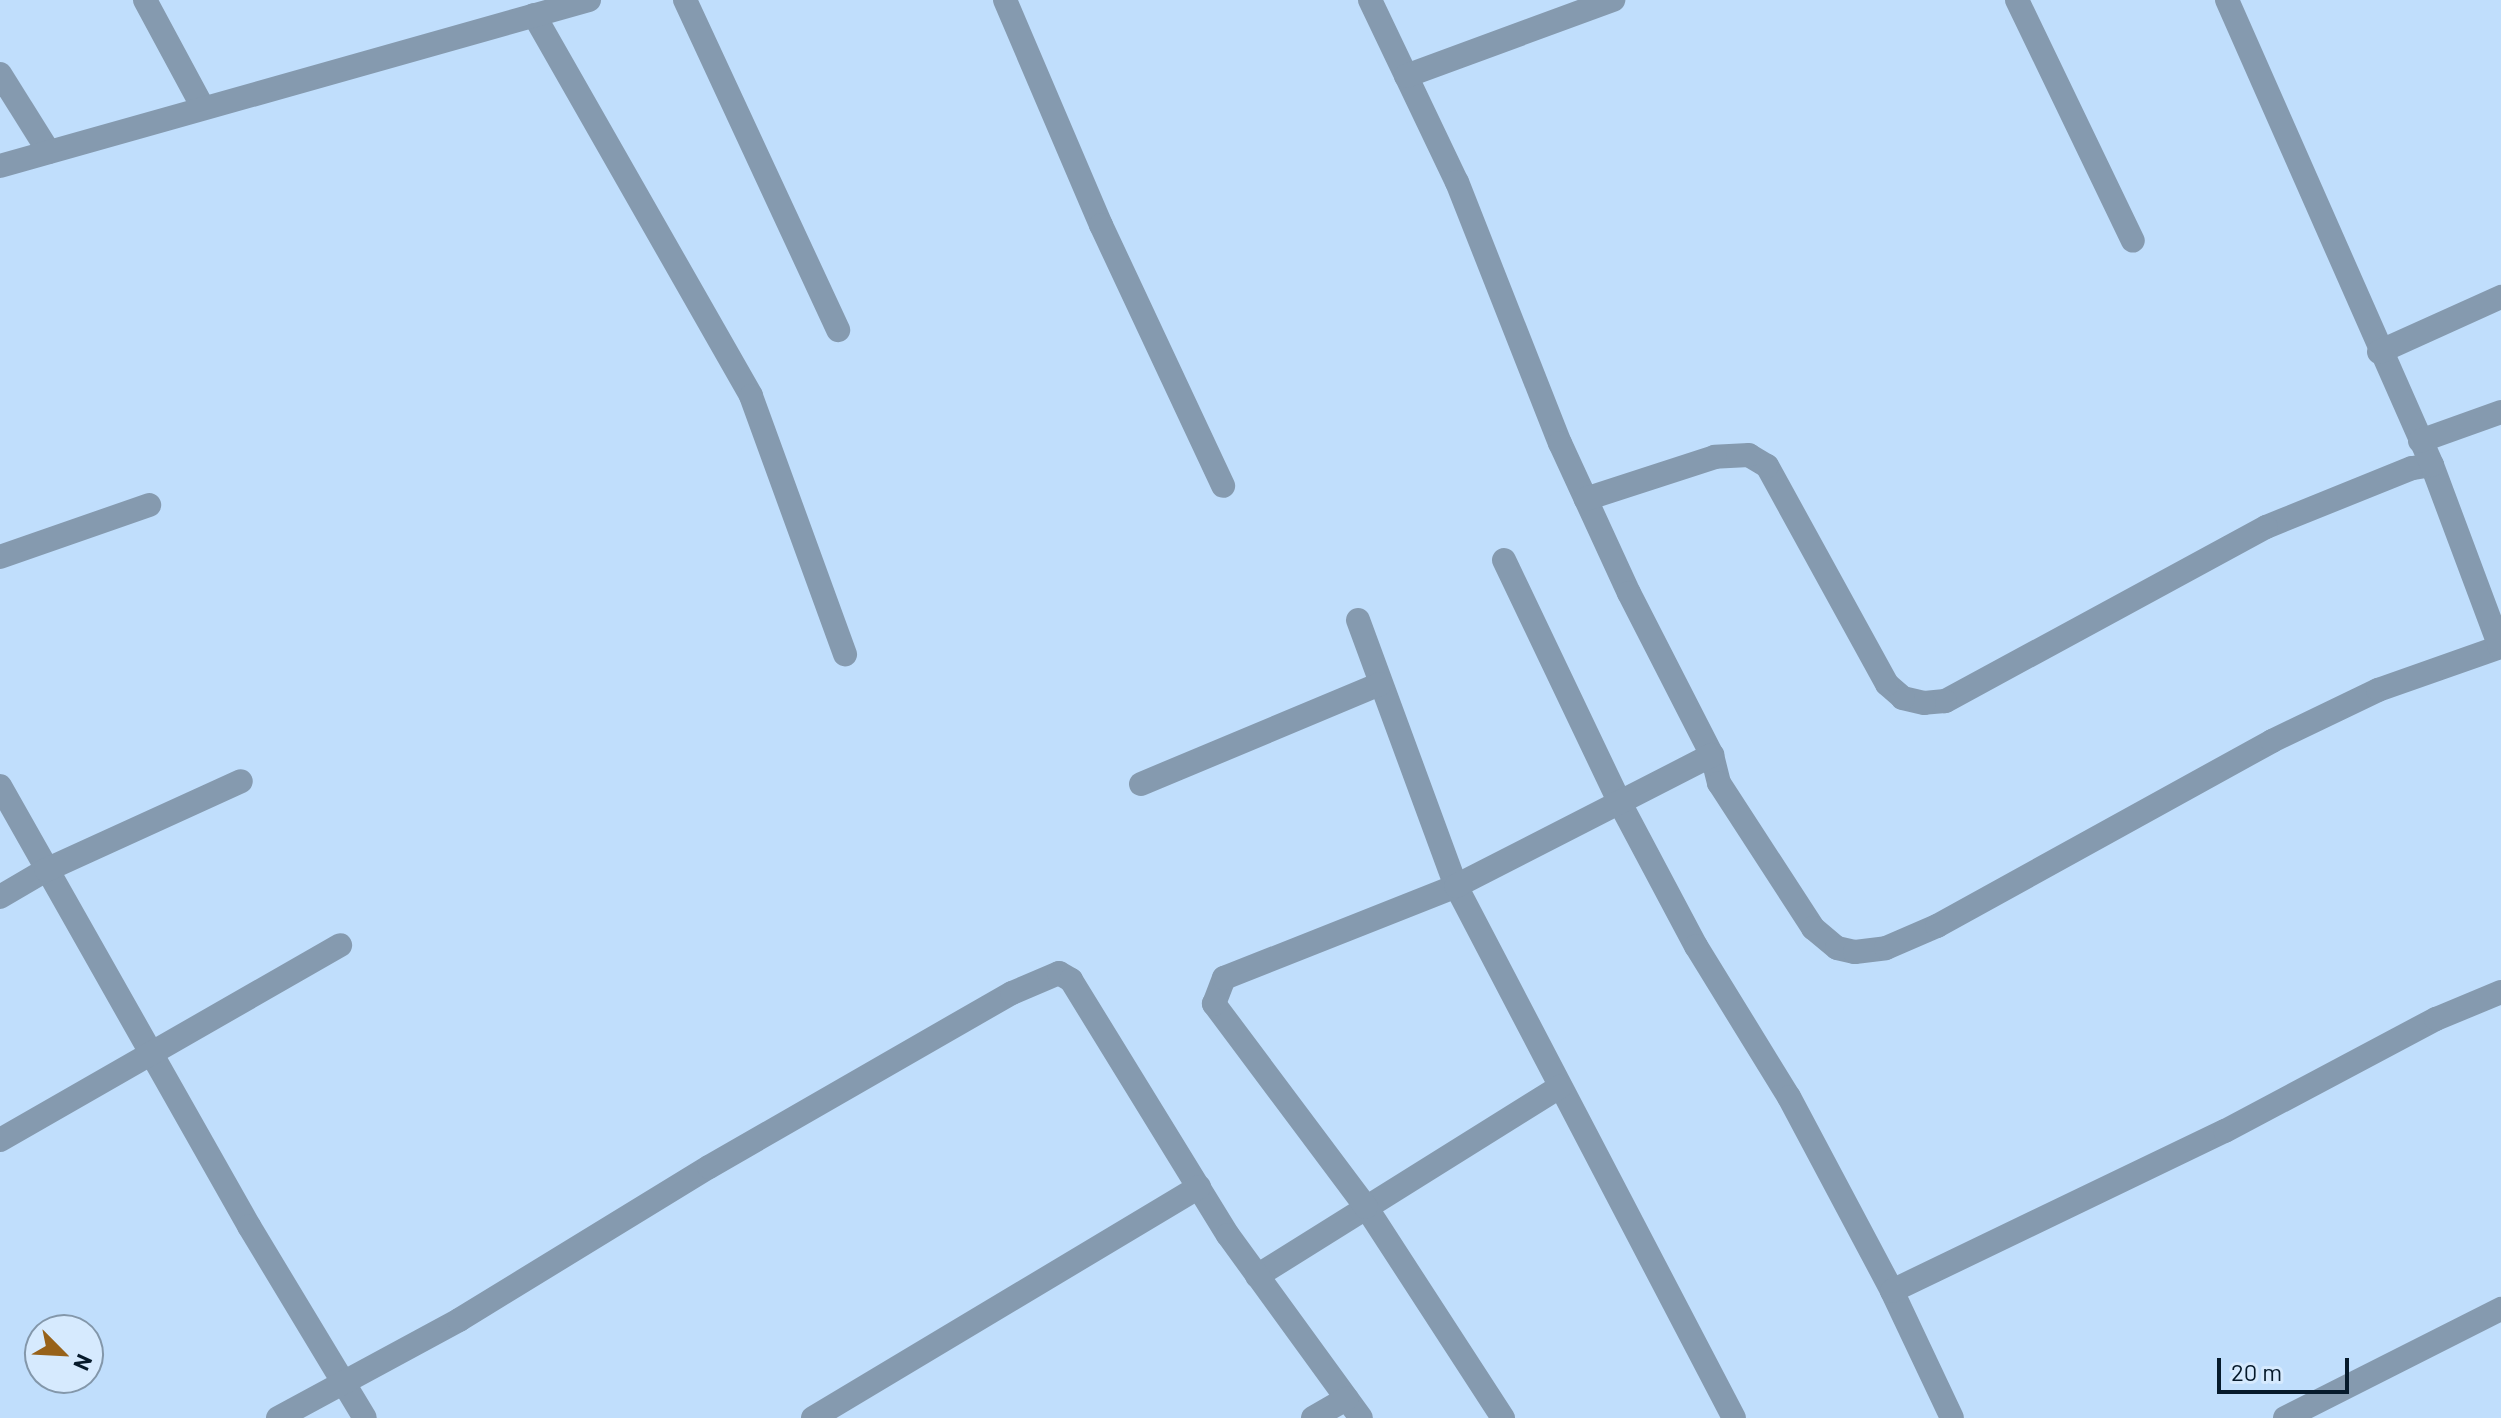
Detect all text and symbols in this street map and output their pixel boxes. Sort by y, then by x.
north arrow [24,1314,104,1394]
scale bar [2221,1342,2353,1392]
text: N [69,1351,99,1375]
text: 20 m [2231,1357,2282,1386]

